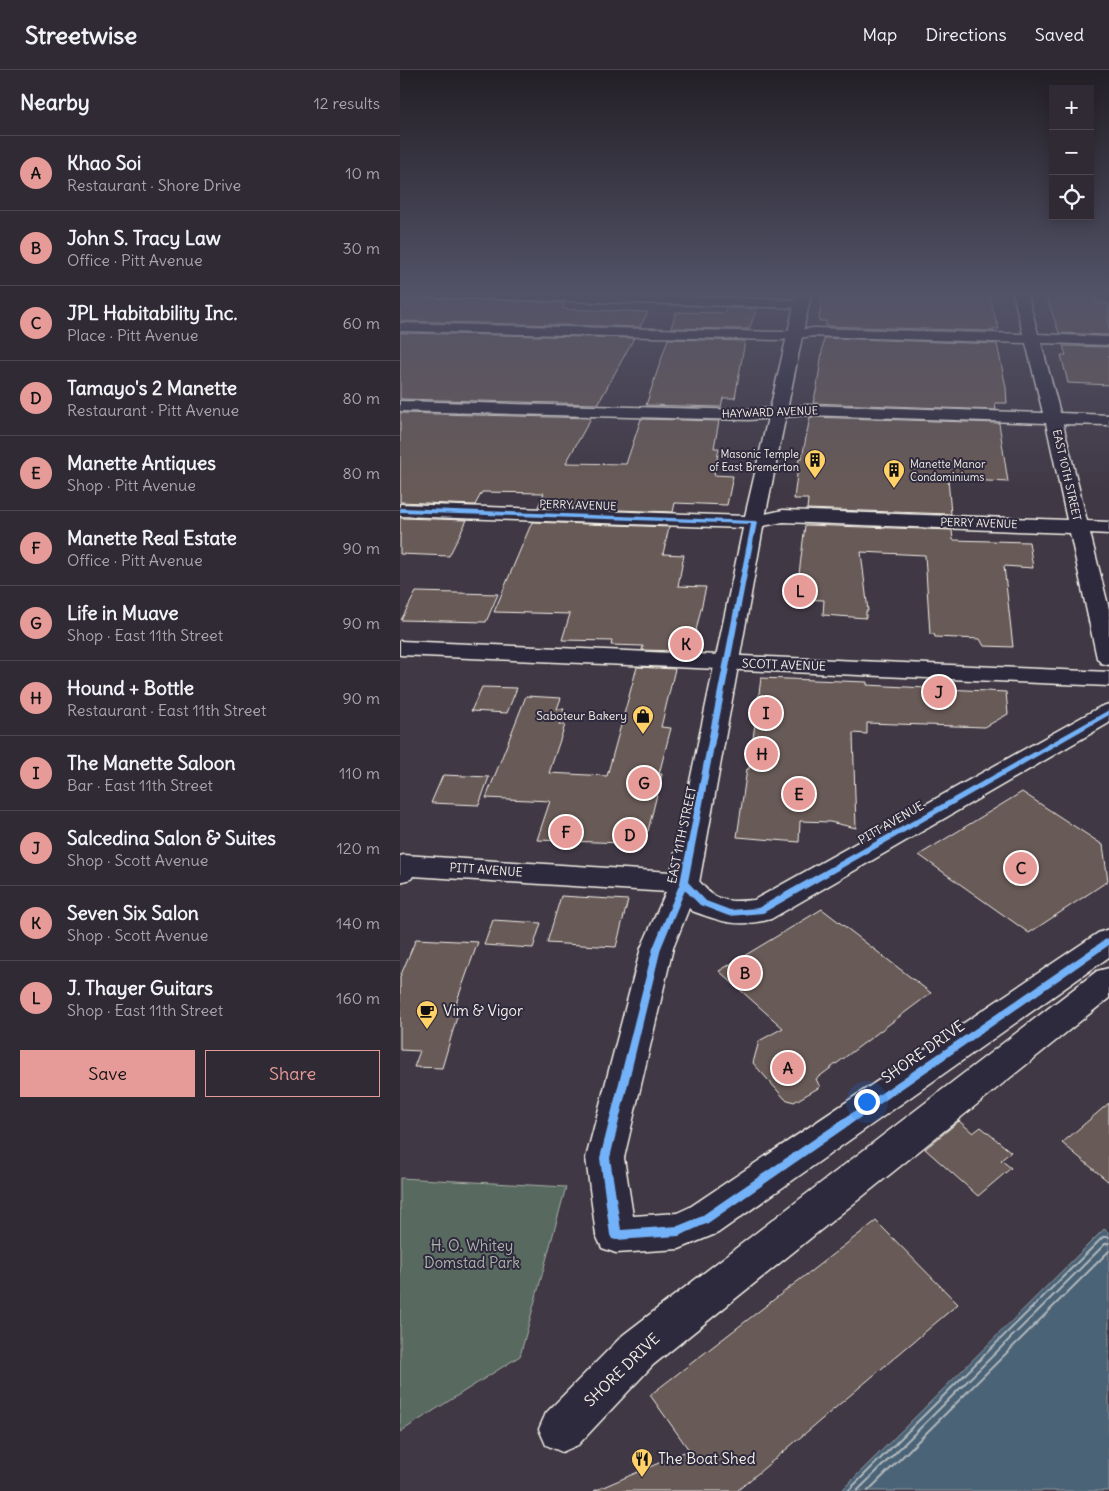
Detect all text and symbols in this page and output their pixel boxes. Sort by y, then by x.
text: Streetwise [25,20,137,50]
text: Map [862,23,897,46]
text: Directions [925,23,1007,46]
text: Saved [1035,23,1084,46]
map controls [1049,85,1094,220]
button: + [1049,85,1094,130]
text: Nearby [20,89,90,116]
text: 12 results [314,93,380,113]
button: − [1049,130,1094,175]
text: Khao Soi [67,151,141,175]
text: A [31,163,41,183]
text: 10 m [345,163,380,183]
text: Restaurant · Shore Drive [67,175,241,195]
button: locate [1049,175,1094,220]
text: John S. Tracy Law [67,226,221,250]
text: B [31,238,41,258]
text: 30 m [343,238,380,258]
text: Office · Pitt Avenue [67,250,203,270]
text: JPL Habitability Inc. [67,301,237,325]
text: C [31,313,41,333]
text: 60 m [342,313,380,333]
text: Place · Pitt Avenue [67,325,198,345]
text: Tamayo's 2 Manette [67,376,237,400]
text: D [30,388,42,408]
text: 80 m [342,388,380,408]
text: Restaurant · Pitt Avenue [67,400,239,420]
street label: HAYWARD AVENUE [722,403,818,421]
street label: EAST 10TH STREET [1050,428,1084,522]
place label: Masonic Temple of East Bremerton [709,447,799,474]
building icon: Masonic Temple of East Bremerton [803,448,827,479]
text: Manette Antiques [67,451,216,475]
place label: Manette Manor Condominiums [910,457,986,484]
building icon: Manette Manor Condominiums [882,458,906,489]
text: E [31,463,41,483]
text: 80 m [342,463,380,483]
text: Shop · Pitt Avenue [67,475,196,495]
street label: PERRY AVENUE [539,497,617,513]
street label: PERRY AVENUE [940,515,1018,531]
text: Manette Real Estate [67,526,237,550]
text: F [31,538,41,558]
text: 90 m [342,538,380,558]
text: Office · Pitt Avenue [67,550,203,570]
pin: L [784,572,816,610]
text: Life in Muave [67,601,179,625]
text: G [30,613,42,633]
text: 90 m [342,613,380,633]
text: Shop · East 11th Street [67,625,223,645]
pin: K [670,625,702,663]
street label: SCOTT AVENUE [742,656,826,673]
pin: J [923,673,955,711]
text: Hound + Bottle [67,676,194,700]
text: H [30,688,42,708]
text: 90 m [342,688,380,708]
pin: I [750,694,782,732]
text: Restaurant · East 11th Street [67,700,266,720]
shop icon: Saboteur Bakery [631,704,655,735]
place label: Saboteur Bakery [536,708,627,723]
pin: H [746,735,778,773]
text: The Manette Saloon [67,751,235,775]
text: I [33,763,39,783]
text: 110 m [339,763,380,783]
pin: G [628,764,660,802]
text: Bar · East 11th Street [67,775,213,795]
pin: E [783,775,815,813]
street label: EAST 11TH STREET [664,785,699,885]
street label: PITT AVENUE [855,798,926,847]
pin: F [550,813,582,851]
pin: D [614,816,646,854]
text: Salcedina Salon & Suites [67,826,276,850]
text: J [32,838,40,858]
text: 120 m [337,838,380,858]
pin: C [1005,849,1037,887]
text: Shop · Scott Avenue [67,850,208,870]
street label: PITT AVENUE [449,859,523,880]
text: Seven Six Salon [67,901,199,925]
text: K [31,913,41,933]
text: 140 m [336,913,380,933]
text: Shop · Scott Avenue [67,925,208,945]
pin: B [729,954,761,992]
text: J. Thayer Guitars [67,976,213,1000]
text: L [32,988,40,1008]
text: 160 m [336,988,380,1008]
cafe icon: Vim & Vigor [415,999,439,1030]
text: Shop · East 11th Street [67,1000,223,1020]
place label: Vim & Vigor [443,1001,523,1020]
street label: SHORE DRIVE [877,1016,968,1087]
pin: A [772,1049,804,1087]
button: Save [20,1050,195,1097]
button: Share [205,1050,380,1097]
your location [854,1089,880,1115]
park label: H. O. Whitey Domstad Park [424,1236,520,1272]
street label: SHORE DRIVE [580,1329,663,1410]
restaurant icon: The Boat Shed [630,1447,654,1478]
place label: The Boat Shed [658,1449,756,1468]

